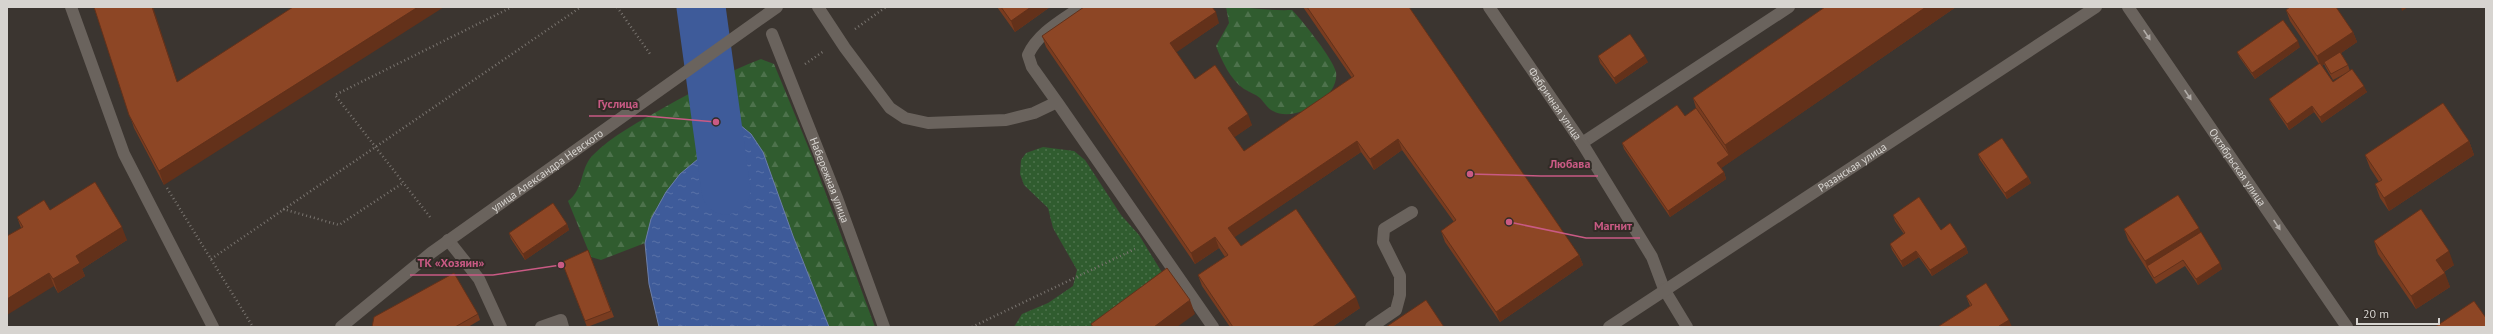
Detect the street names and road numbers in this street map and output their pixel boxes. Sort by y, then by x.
street label: Фабричная улица [1525,65,1585,143]
street label: улица Александра Невского [488,126,606,215]
street label: Октябрьская улица [2206,126,2269,209]
street label: Набережная улица [807,135,852,225]
street label: Рязанская улица [1815,140,1889,195]

